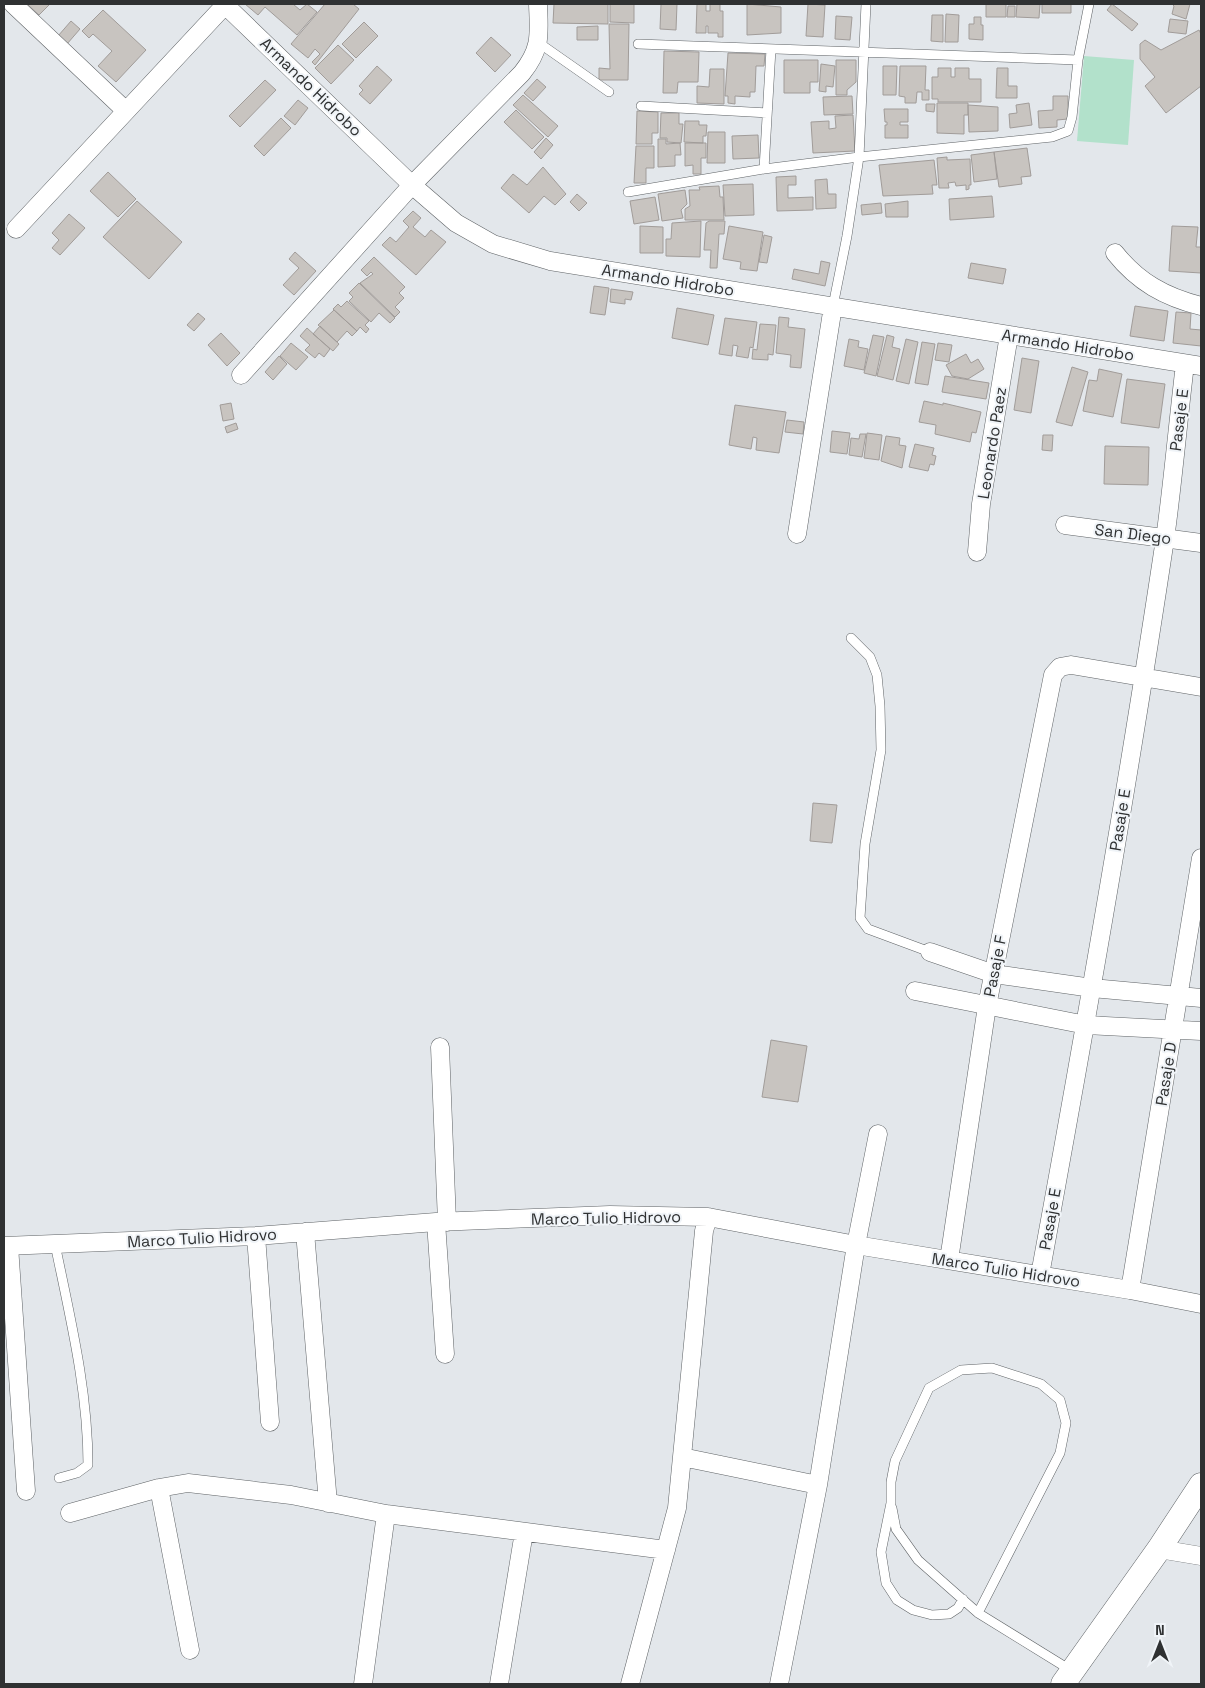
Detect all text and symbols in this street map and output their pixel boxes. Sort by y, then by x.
street label: Armando Hidrobo [256,33,366,141]
street label: Armando Hidrobo [600,259,736,301]
street label: Armando Hidrobo [1000,324,1136,366]
street label: Leonardo Paez [973,386,1011,500]
street label: Pasaje E [1165,388,1193,452]
street label: San Diego [1093,519,1173,549]
street label: Pasaje E [1105,787,1135,853]
street label: Pasaje F [979,933,1011,999]
street label: Pasaje D [1151,1041,1181,1107]
street label: Pasaje E [1034,1186,1066,1252]
street label: Marco Tulio Hidrovo [531,1206,681,1230]
street label: Marco Tulio Hidrovo [127,1224,277,1252]
street label: Marco Tulio Hidrovo [930,1248,1082,1292]
north arrow [1135,1618,1185,1668]
text: N [1155,1621,1165,1639]

